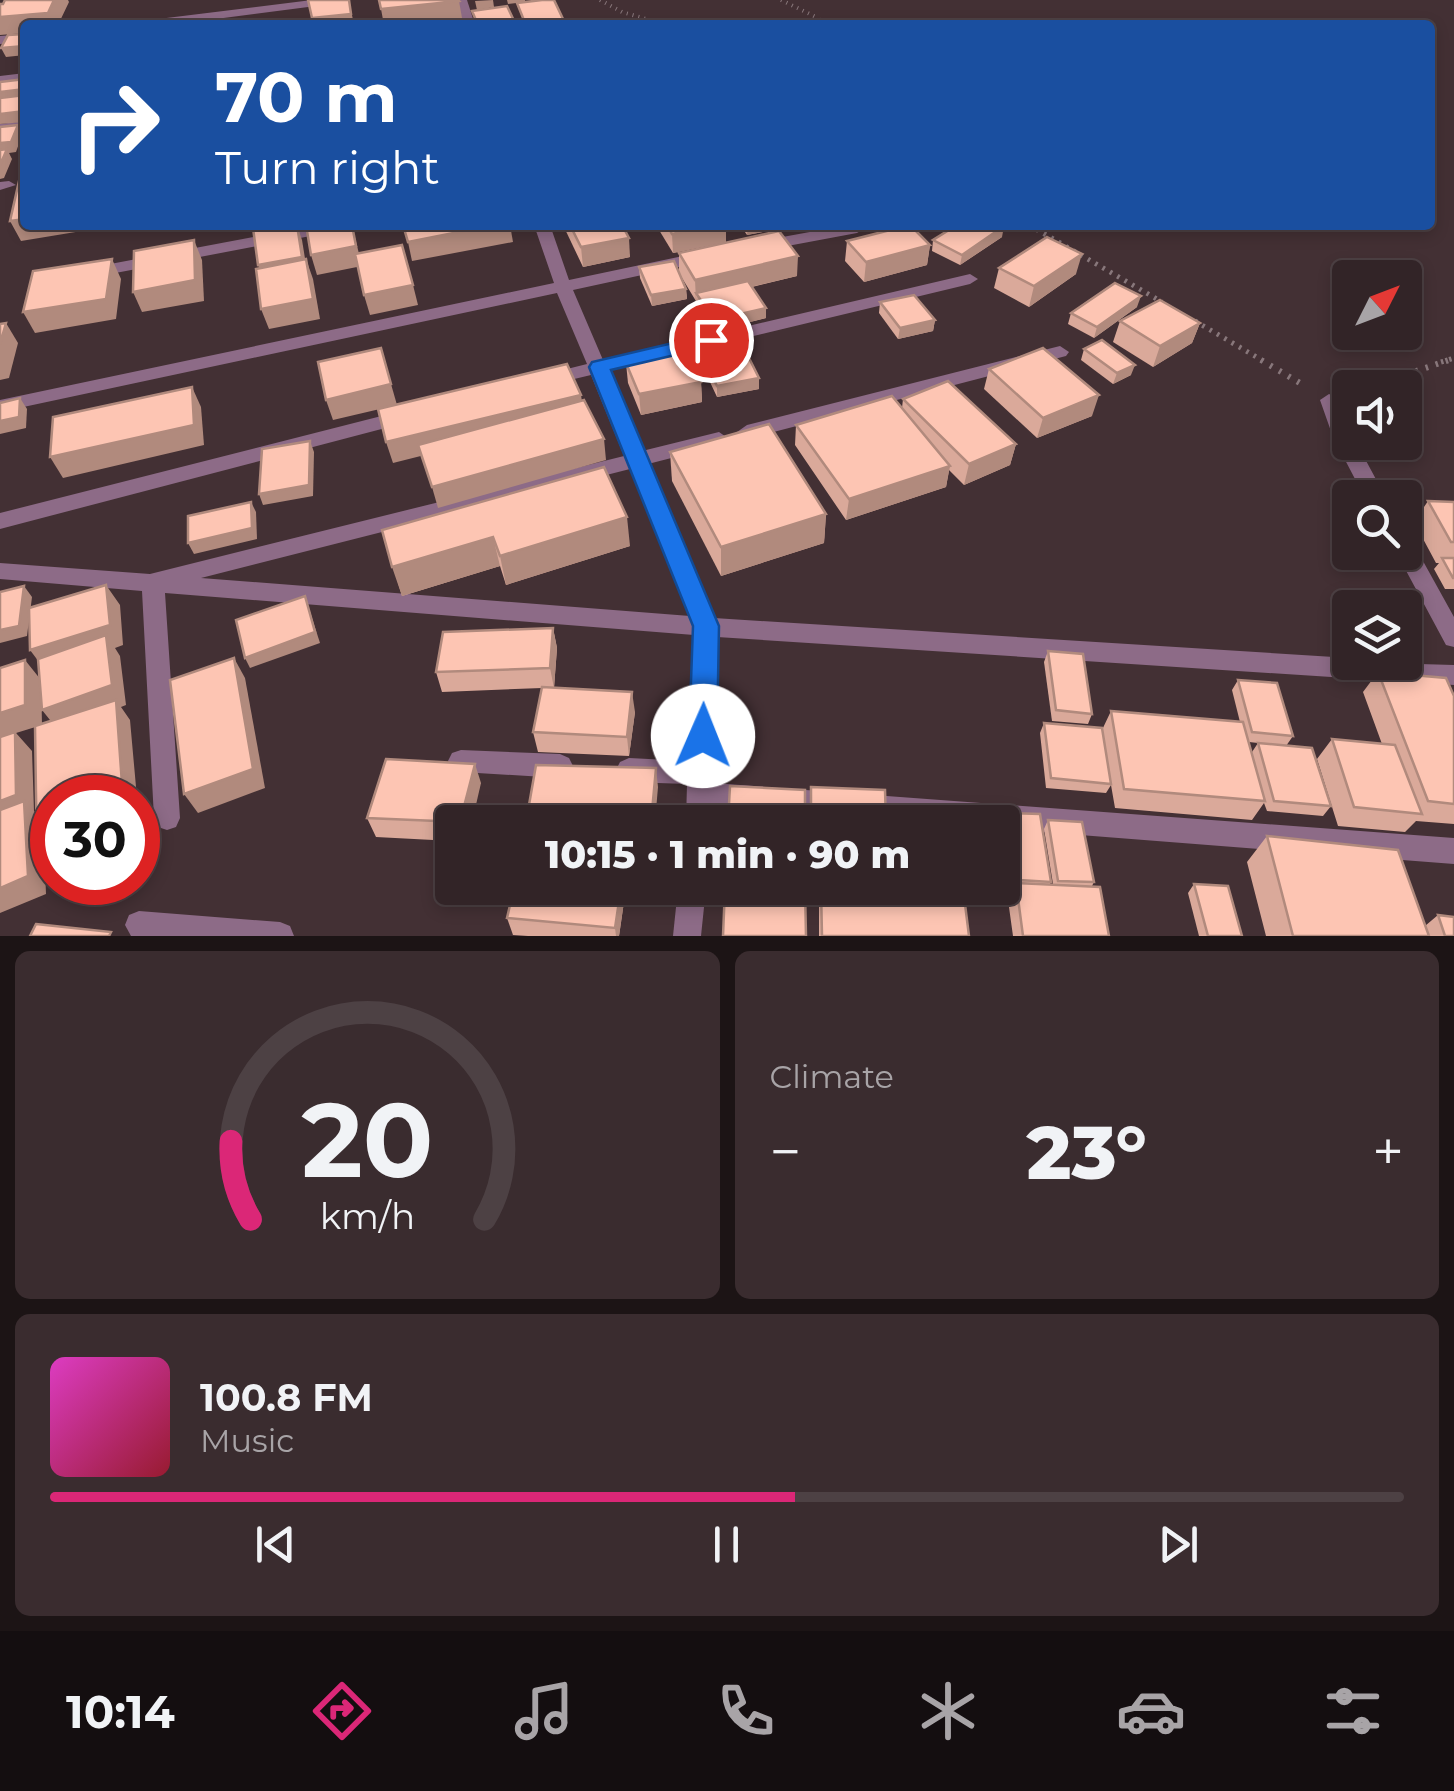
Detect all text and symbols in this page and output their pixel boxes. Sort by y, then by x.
text: 70 m [215,54,398,140]
icon: right [50,60,180,190]
text: Turn right [215,140,440,195]
north arrow [1332,260,1422,350]
map controls [1332,260,1422,680]
pin [669,298,754,383]
icon: arrive [684,313,739,368]
button: sound [1332,370,1422,460]
button: search [1332,480,1422,570]
button: layers [1332,590,1422,680]
position arrow [651,684,755,788]
speed limit sign: 30 [30,775,160,905]
text: 10:15 · 1 min · 90 m [545,831,910,878]
text: Climate [770,1057,894,1096]
text: 20 [301,1076,433,1203]
text: 23° [1027,1106,1147,1198]
text: − [770,1118,801,1185]
text: + [1372,1118,1404,1185]
text: km/h [320,1194,415,1238]
text: 100.8 FM [200,1374,373,1421]
text: Music [200,1421,294,1460]
icon: previous [248,1517,303,1572]
icon: pause [699,1517,754,1572]
icon: next [1151,1517,1206,1572]
icon: directions [307,1676,377,1746]
icon: music [509,1676,579,1746]
icon: phone [711,1676,781,1746]
icon: climate [913,1676,983,1746]
icon: car [1116,1676,1186,1746]
icon: filters [1318,1676,1388,1746]
text: 10:14 [66,1684,175,1739]

